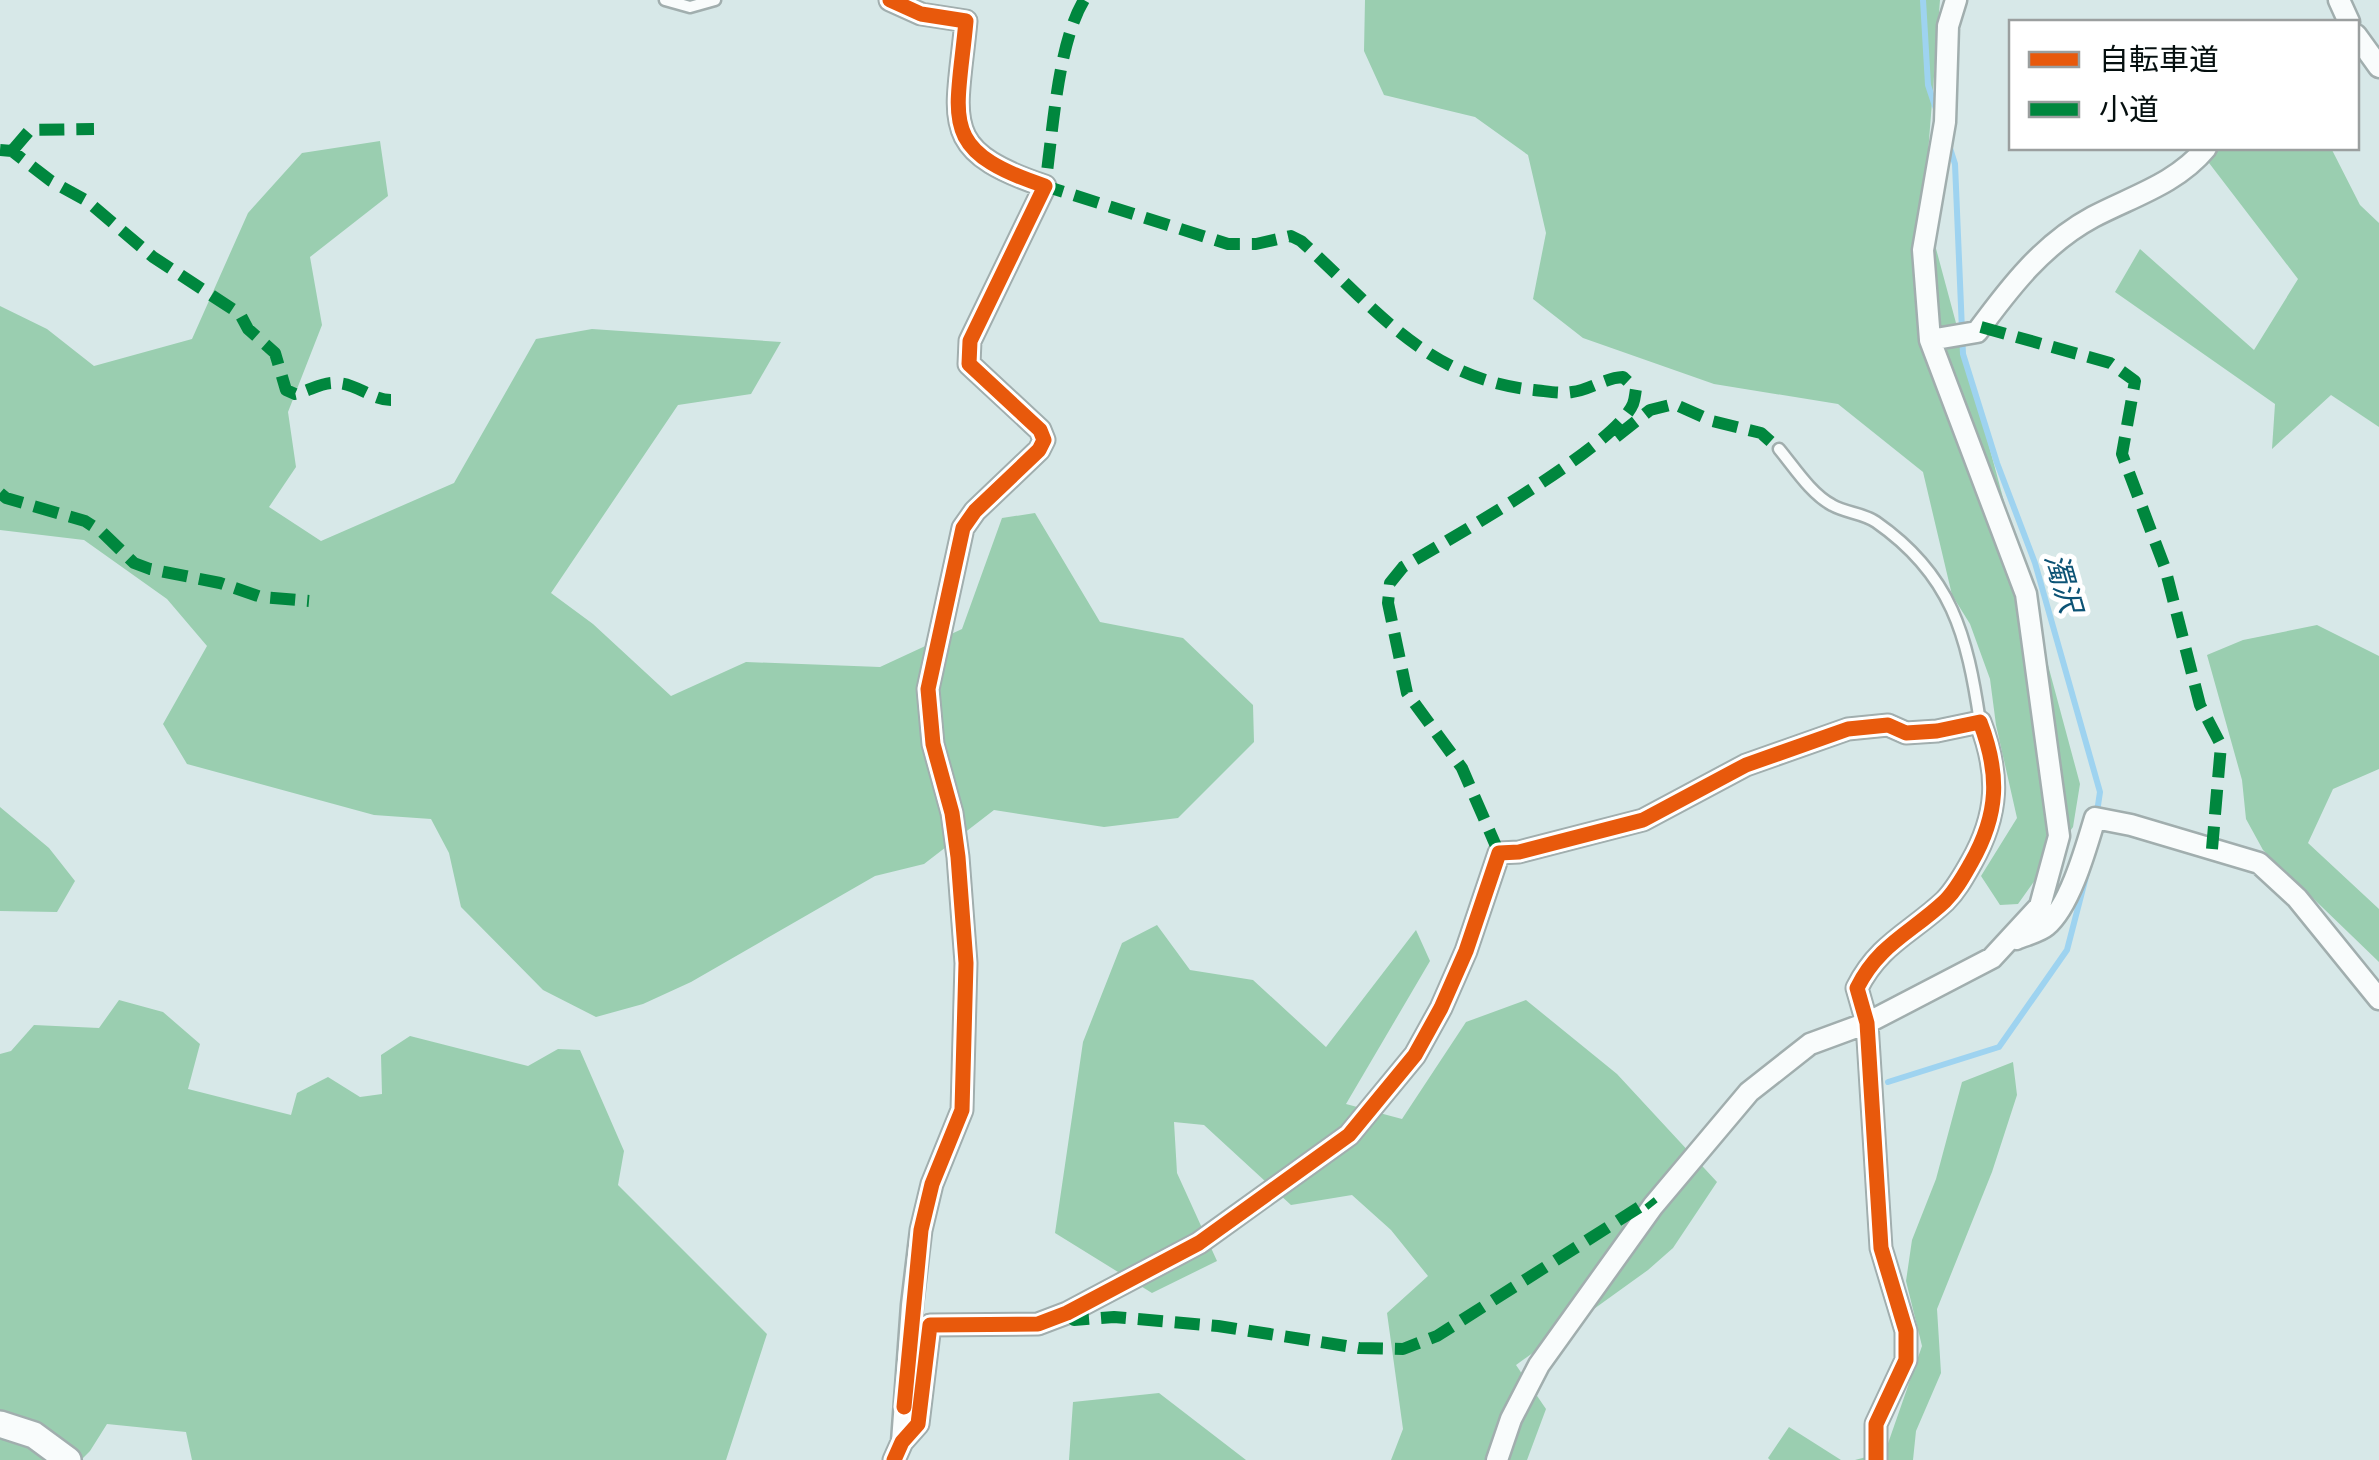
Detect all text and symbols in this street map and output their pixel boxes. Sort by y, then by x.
legend [2009,20,2359,150]
text: 自転車道 [2099,42,2219,77]
text: 小道 [2099,92,2159,127]
water label: 濁沢 [2038,549,2090,620]

